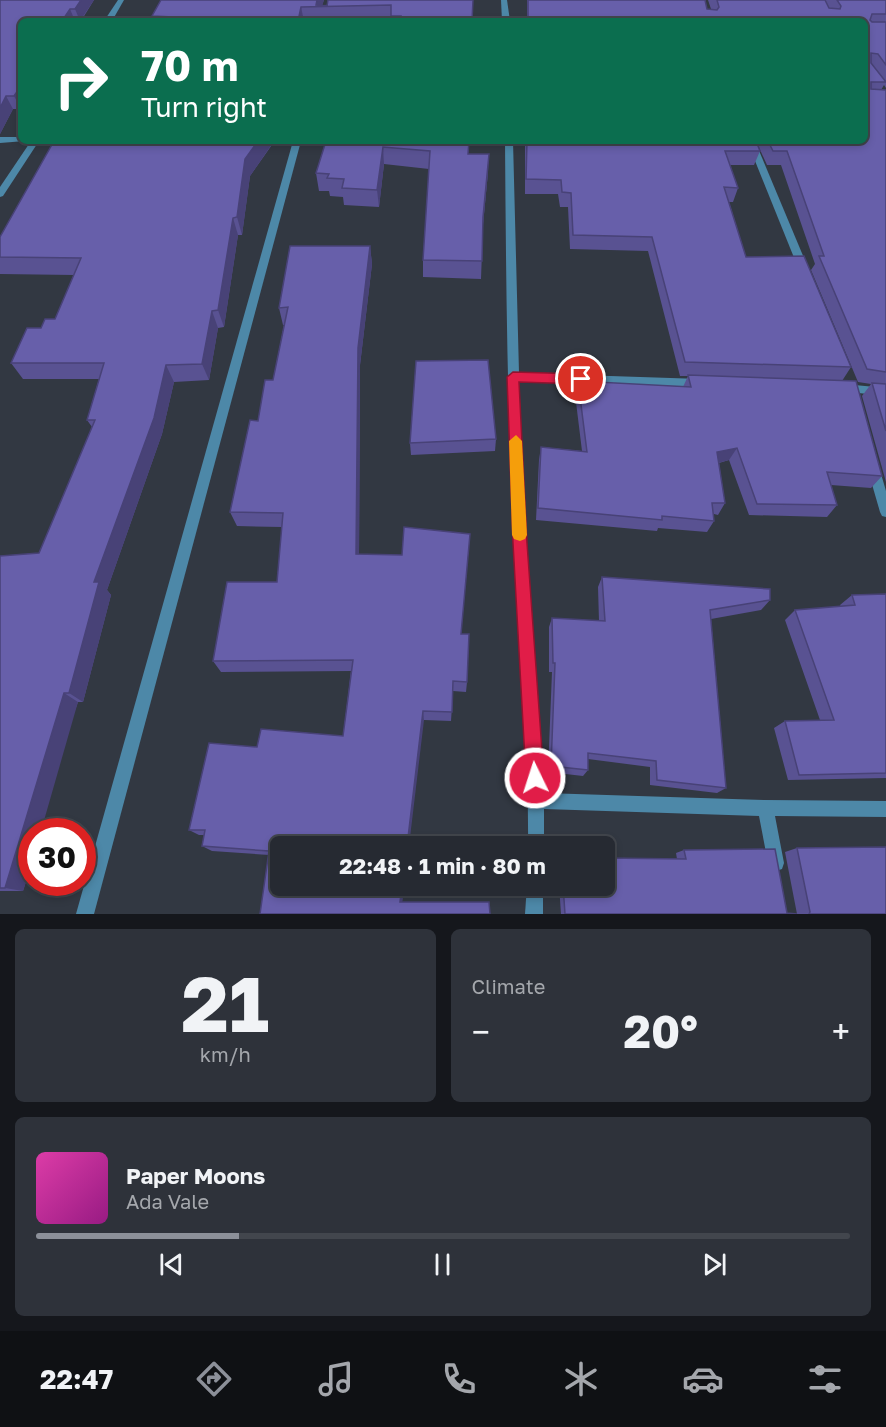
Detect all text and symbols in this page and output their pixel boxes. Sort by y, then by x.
text: 70 m [141,40,238,90]
icon: right [42,42,120,120]
text: Turn right [141,91,267,123]
pin [555,353,606,404]
icon: arrive [564,362,597,395]
position arrow [503,746,567,810]
speed limit sign: 30 [18,818,96,896]
text: 22:48 · 1 min · 80 m [339,852,546,879]
text: 21 [181,956,269,1049]
text: Climate [472,974,545,998]
text: 20° [624,1004,698,1058]
text: − [472,1012,490,1051]
text: + [832,1012,850,1051]
text: km/h [200,1042,251,1066]
text: Paper Moons [126,1162,265,1189]
text: Ada Vale [126,1189,209,1213]
icon: previous [155,1248,188,1281]
icon: pause [426,1248,459,1281]
icon: next [698,1248,731,1281]
icon: directions [193,1358,235,1400]
icon: music [315,1358,357,1400]
icon: phone [438,1358,480,1400]
icon: climate [560,1358,602,1400]
icon: car [682,1358,724,1400]
icon: filters [804,1358,846,1400]
text: 22:47 [40,1363,113,1395]

